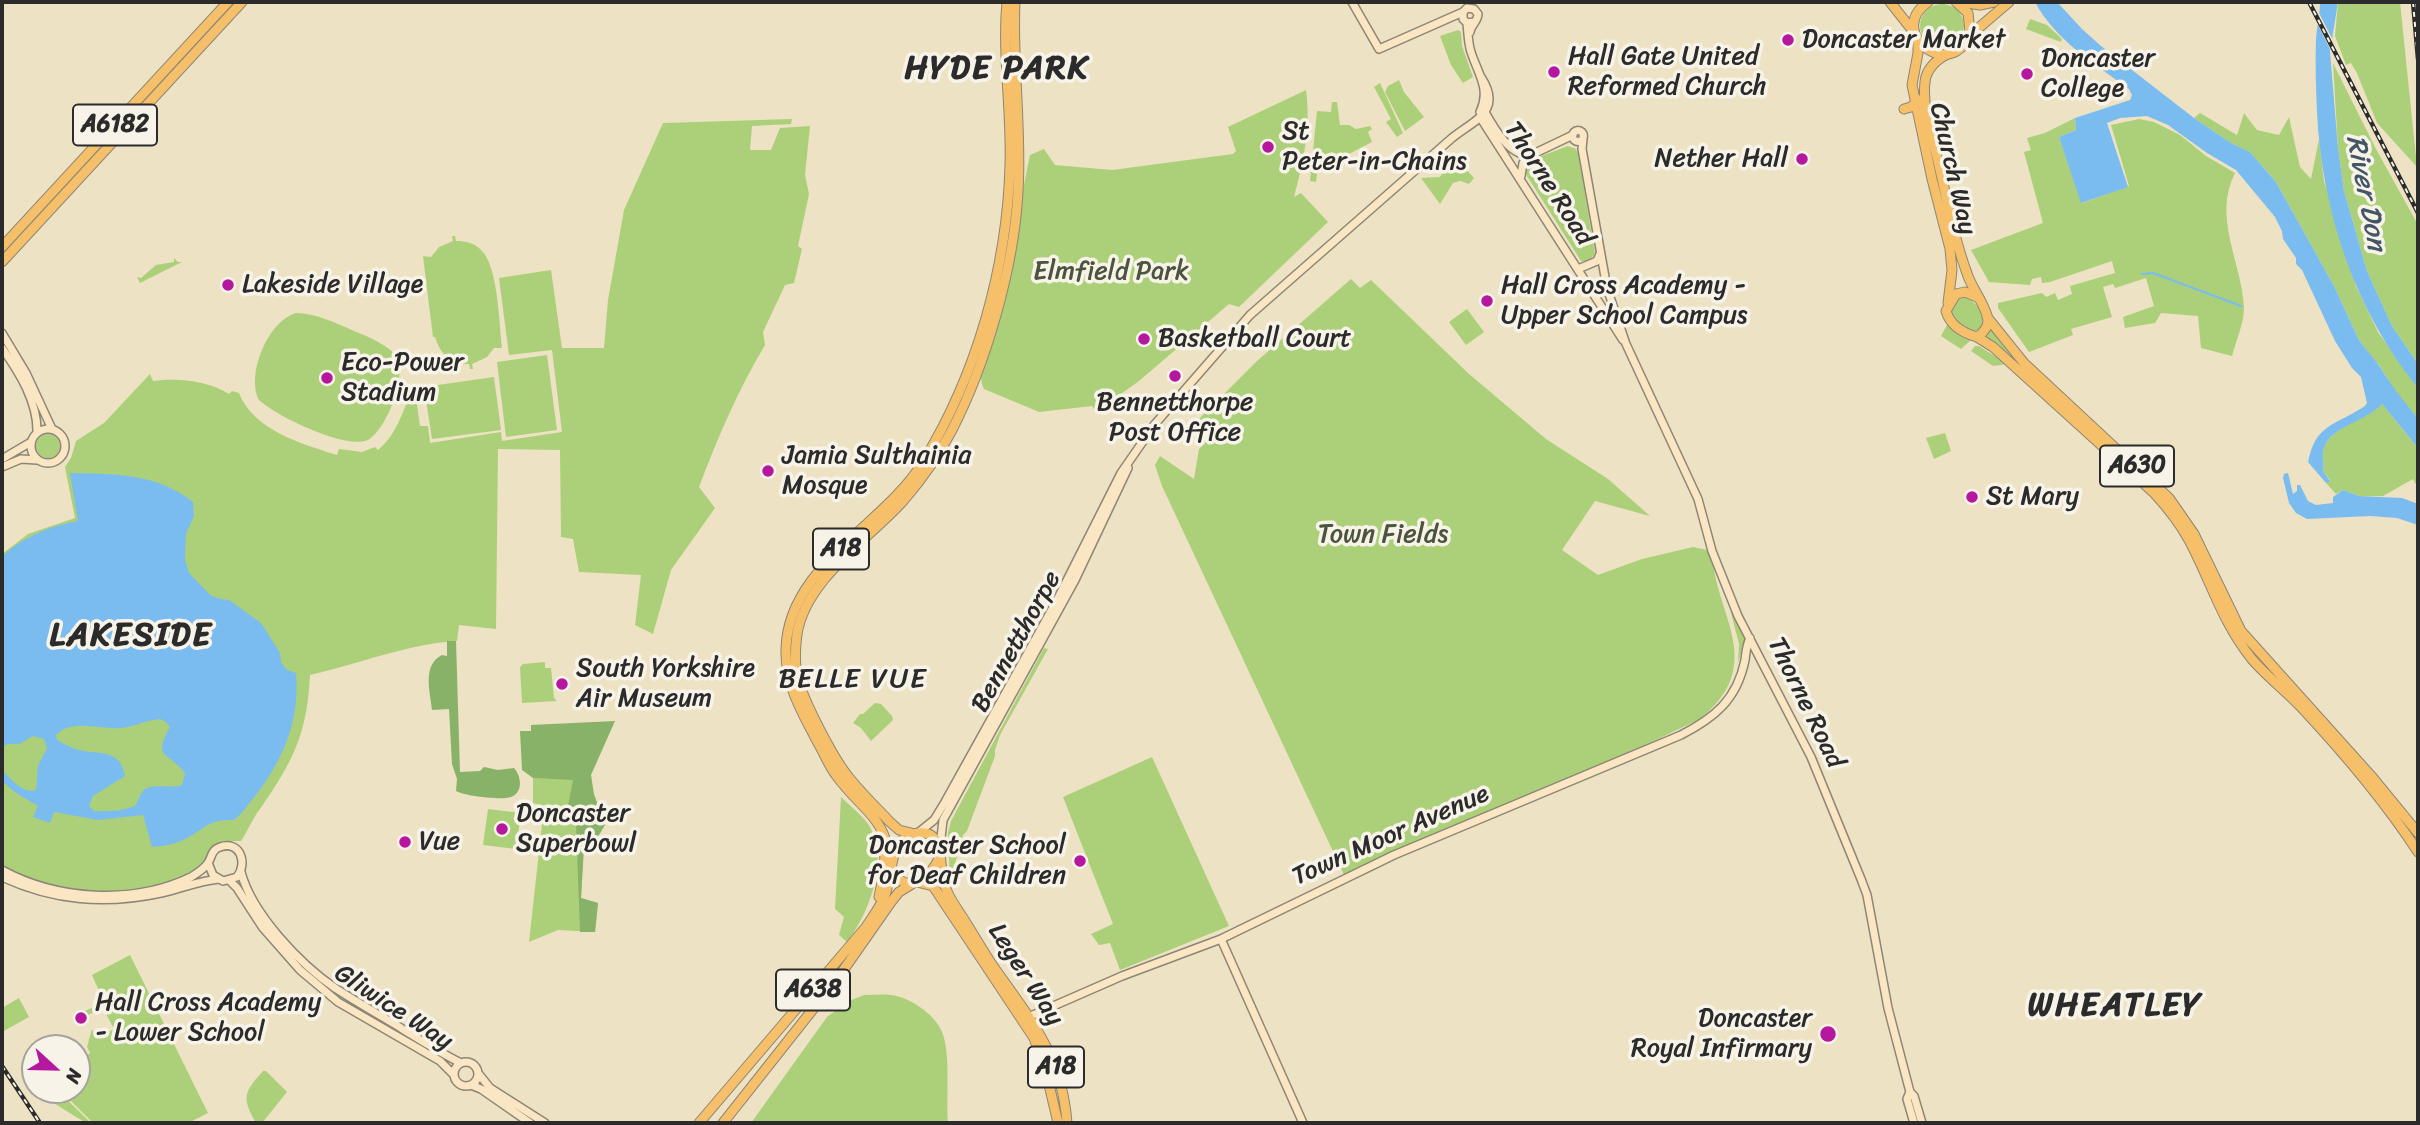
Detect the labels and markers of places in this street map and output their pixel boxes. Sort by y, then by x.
place label: Doncaster Market [1802,24,2005,56]
marker: Doncaster Market [1780,32,1796,48]
place label: Hall Gate United Reformed Church [1568,41,1767,102]
place label: Doncaster College [2041,43,2155,104]
marker: Hall Gate United Reformed Church [1546,64,1562,80]
marker: Doncaster College [2019,66,2035,82]
place label: St Peter-in-Chains [1282,116,1467,178]
marker: St Peter-in-Chains [1260,139,1276,155]
place label: Nether Hall [1655,143,1788,175]
marker: Nether Hall [1794,151,1810,167]
place label: Lakeside Village [242,269,423,301]
place label: Hall Cross Academy - Upper School Campus [1501,270,1748,332]
marker: Lakeside Village [220,277,236,293]
marker: Hall Cross Academy - Upper School Campus [1479,293,1495,309]
place label: Basketball Court [1158,323,1351,355]
marker: Basketball Court [1136,331,1152,347]
place label: Eco-Power Stadium [341,347,464,408]
marker: Bennetthorpe Post Office [1167,368,1183,384]
marker: Eco-Power Stadium [319,370,335,386]
place label: Bennetthorpe Post Office [1097,387,1253,448]
place label: Jamia Sulthainia Mosque [782,440,971,502]
marker: Jamia Sulthainia Mosque [760,463,776,479]
place label: St Mary [1986,481,2079,513]
marker: St Mary [1964,489,1980,505]
place label: South Yorkshire Air Museum [576,653,755,714]
marker: South Yorkshire Air Museum [554,676,570,692]
place label: Doncaster Superbowl [516,798,636,860]
marker: Doncaster Superbowl [494,821,510,837]
place label: Vue [419,826,460,858]
place label: Doncaster School for Deaf Children [867,830,1066,892]
marker: Vue [397,834,413,850]
marker: Doncaster School for Deaf Children [1072,853,1088,869]
place label: Hall Cross Academy - Lower School [95,987,321,1048]
place label: Doncaster Royal Infirmary [1631,1003,1812,1064]
marker: Hall Cross Academy - Lower School [73,1010,89,1026]
marker: Doncaster Royal Infirmary [1818,1024,1838,1044]

